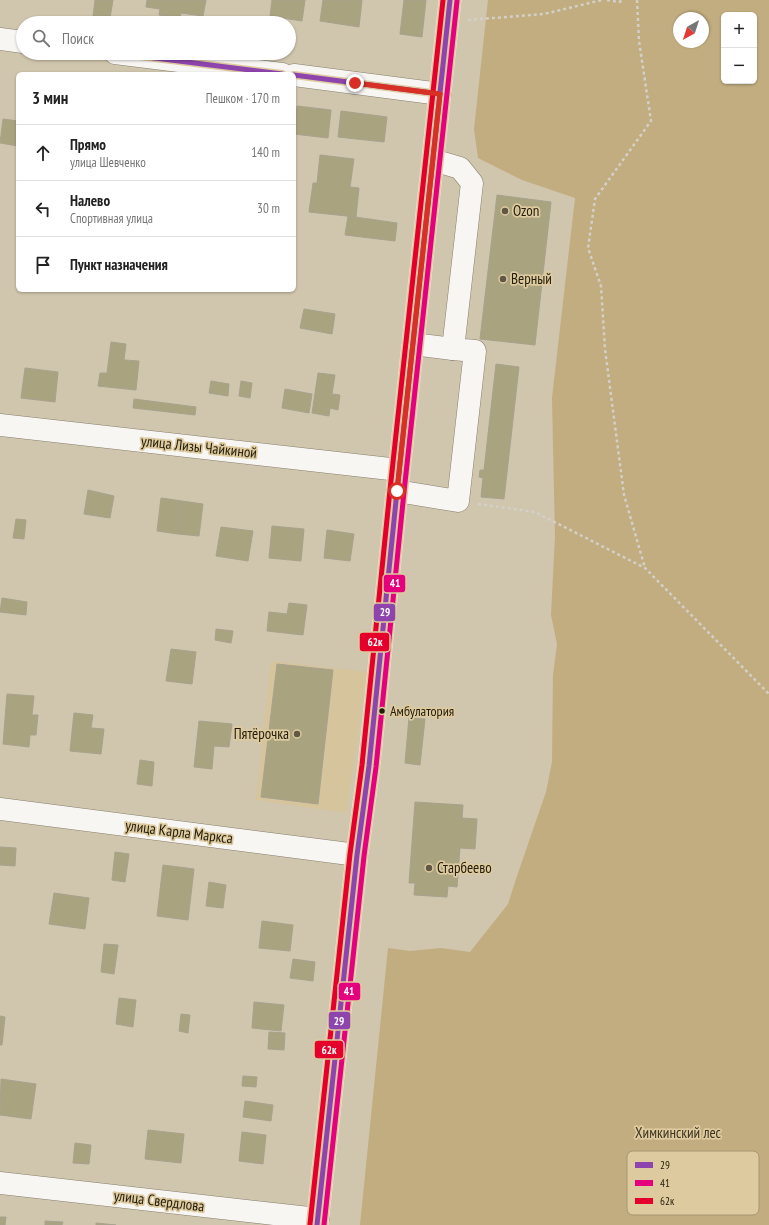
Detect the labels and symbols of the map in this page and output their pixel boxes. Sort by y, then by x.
north arrow [673,12,709,48]
route end [346,74,364,92]
place label: Ozon [513,201,539,220]
marker: Ozon [500,206,510,216]
place label: Верный [511,269,552,288]
marker: Верный [498,274,508,284]
street label: улица Лизы Чайкиной [140,431,258,462]
route start [388,482,406,500]
line badge: 41 [383,574,406,593]
text: 41 [390,576,400,590]
line badge: 29 [373,603,396,622]
text: 29 [380,605,390,619]
line badge: 62к [359,632,390,652]
text: 62к [367,635,383,649]
place label: Амбулатория [390,702,454,720]
marker: Амбулатория [377,706,387,716]
place label: Пятёрочка [234,724,289,743]
marker: Пятёрочка [292,729,302,739]
street label: улица Карла Маркса [124,815,234,848]
place label: Старбеево [437,858,492,877]
marker: Старбеево [424,863,434,873]
line badge: 41 [338,982,361,1001]
text: 41 [344,984,354,998]
line badge: 29 [328,1011,351,1030]
text: 29 [334,1014,344,1028]
line badge: 62к [314,1040,344,1059]
text: 62к [321,1043,337,1057]
park label: Химкинский лес [635,1123,722,1142]
legend [627,1151,759,1215]
text: 29 [660,1158,670,1172]
text: 41 [660,1176,670,1190]
street label: улица Свердлова [113,1186,205,1215]
text: 62к [660,1194,675,1208]

